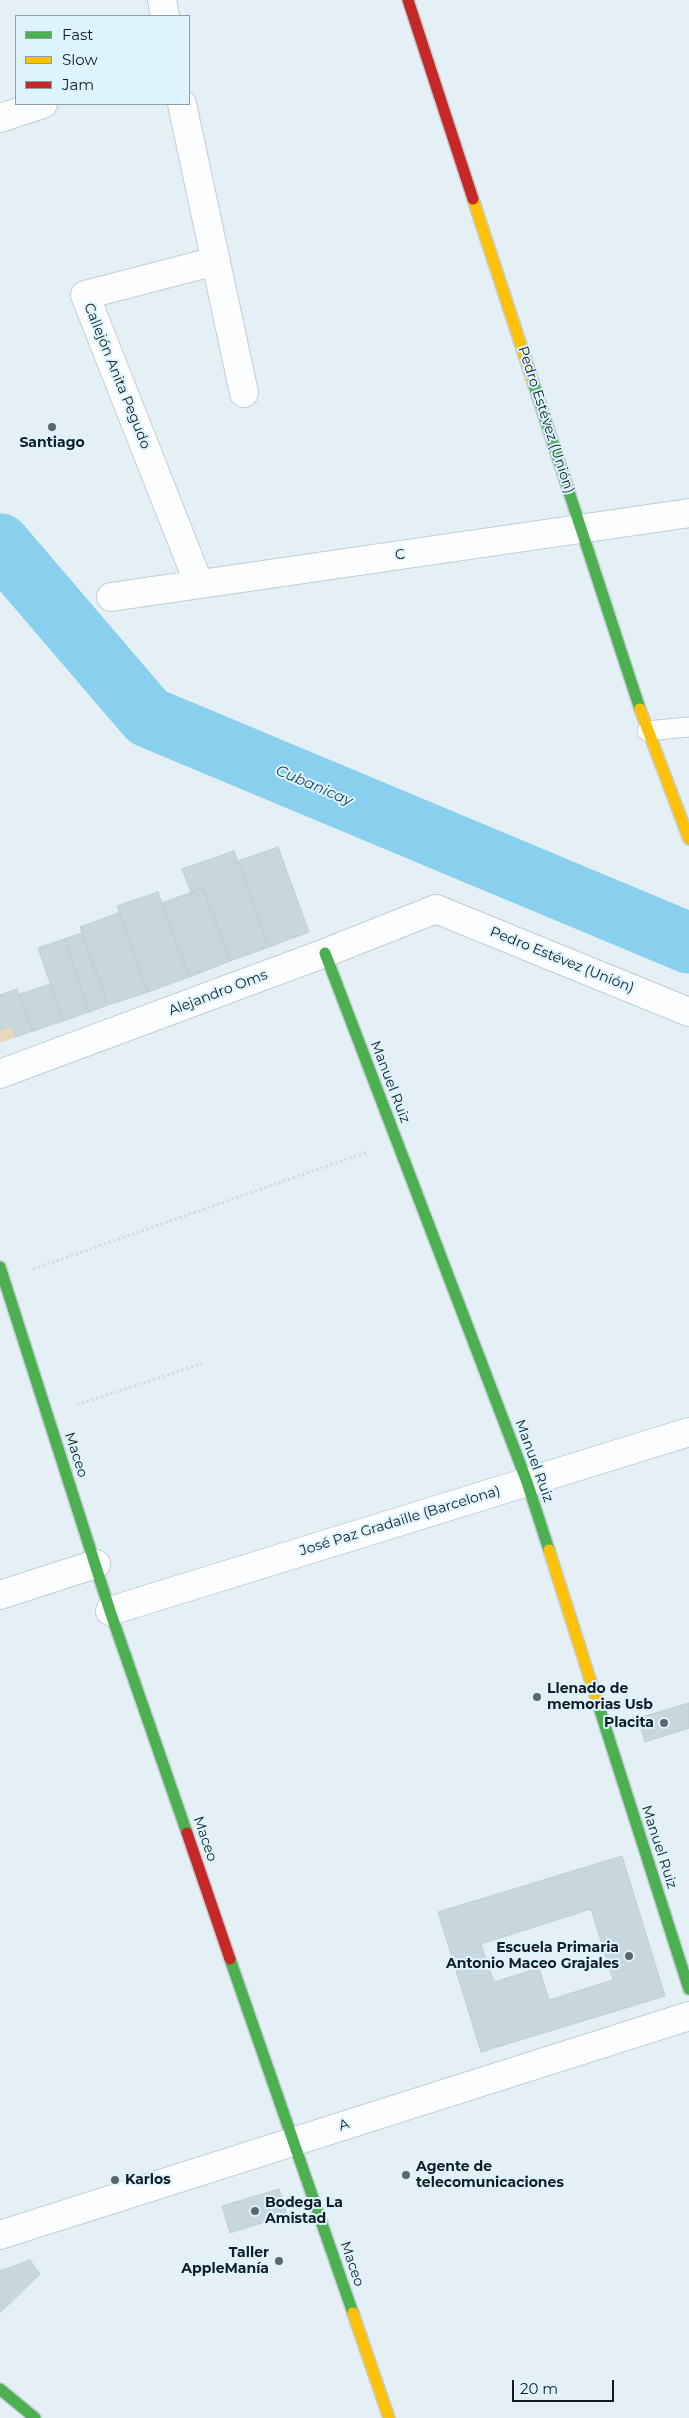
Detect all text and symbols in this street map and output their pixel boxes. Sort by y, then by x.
legend [15,15,190,105]
text: Fast [62,25,93,44]
text: Slow [62,50,98,69]
text: Jam [62,75,94,94]
street label: Callejón Anita Pegudo [80,301,154,451]
street label: Pedro Estévez (Unión) [514,344,578,496]
marker: Santiago [46,421,58,433]
place label: Santiago [19,435,85,451]
street label: C [394,546,406,564]
water label: Cubanicay [273,762,355,810]
street label: Pedro Estévez (Unión) [488,923,636,997]
street label: Alejandro Oms [166,966,270,1020]
street label: Manuel Ruiz [367,1038,413,1126]
street label: Manuel Ruiz [511,1417,557,1505]
street label: Maceo [61,1430,91,1480]
street label: José Paz Gradaille (Barcelona) [298,1482,502,1560]
place label: Llenado de memorias Usb [547,1681,653,1714]
marker: Llenado de memorias Usb [531,1691,543,1703]
place label: Placita [604,1715,654,1731]
marker: Placita [658,1717,670,1729]
street label: Manuel Ruiz [638,1803,680,1891]
street label: Maceo [189,1814,221,1864]
place label: Escuela Primaria Antonio Maceo Grajales [446,1940,619,1972]
marker: Escuela Primaria Antonio Maceo Grajales [623,1950,635,1962]
street label: A [337,2115,351,2135]
place label: Agente de telecomunicaciones [416,2159,564,2192]
marker: Agente de telecomunicaciones [400,2169,412,2181]
place label: Karlos [125,2172,171,2188]
marker: Karlos [109,2174,121,2186]
place label: Bodega La Amistad [265,2195,343,2228]
marker: Bodega La Amistad [249,2205,261,2217]
street label: Maceo [336,2239,368,2289]
place label: Taller AppleManía [181,2245,269,2278]
marker: Taller AppleManía [273,2255,285,2267]
scale bar [514,2370,616,2402]
text: 20 m [520,2379,558,2398]

